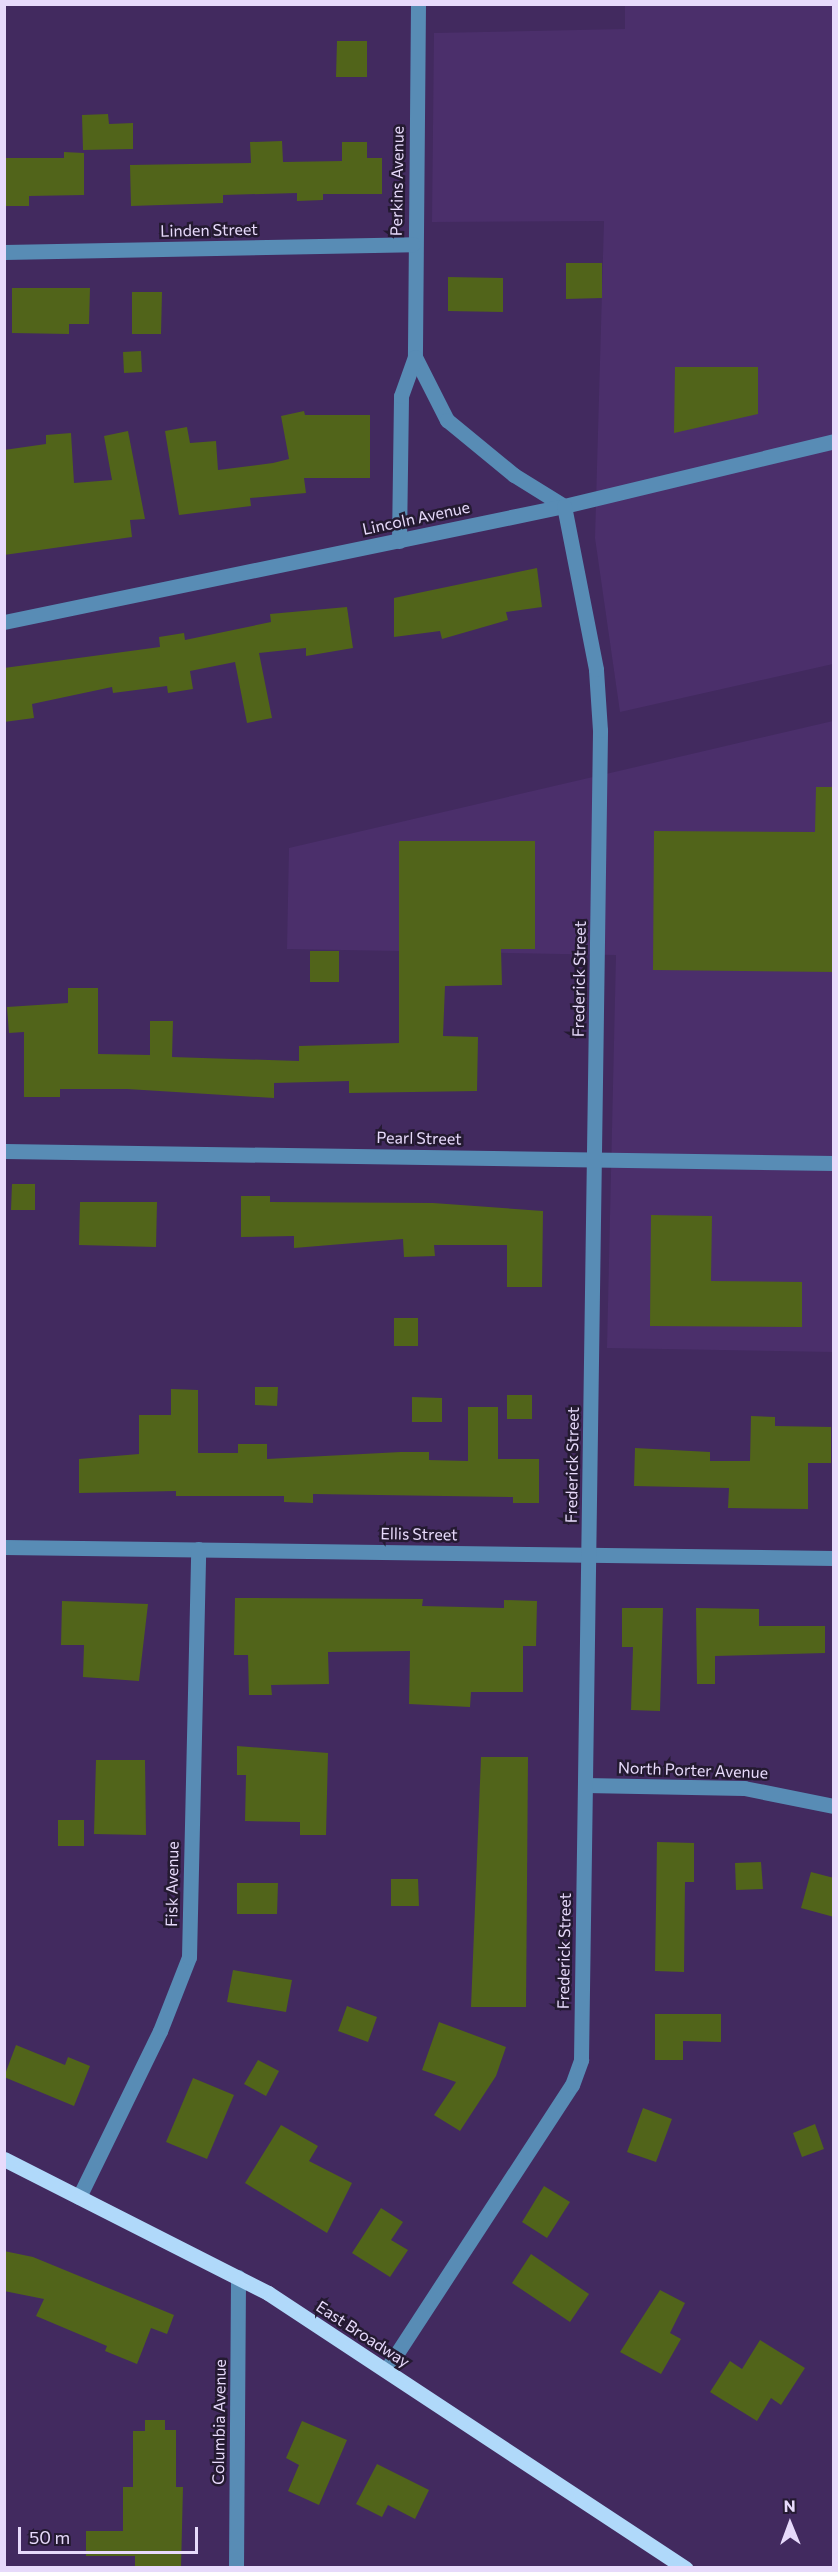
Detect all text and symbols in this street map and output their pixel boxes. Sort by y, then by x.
street label: Perkins Avenue [386,126,408,236]
street label: Linden Street [160,220,258,240]
street label: Lincoln Avenue [360,497,472,539]
street label: Frederick Street [568,921,590,1037]
street label: Pearl Street [376,1128,462,1148]
street label: Frederick Street [561,1407,583,1523]
street label: Ellis Street [380,1524,458,1544]
street label: North Porter Avenue [618,1758,768,1782]
street label: Fisk Avenue [162,1841,182,1927]
street label: Frederick Street [553,1893,575,2009]
street label: East Broadway [313,2297,413,2371]
street label: Columbia Avenue [208,2359,230,2485]
north arrow [760,2494,820,2554]
text: N [784,2496,796,2515]
scale bar [21,2515,201,2553]
text: 50 m [29,2526,70,2548]

